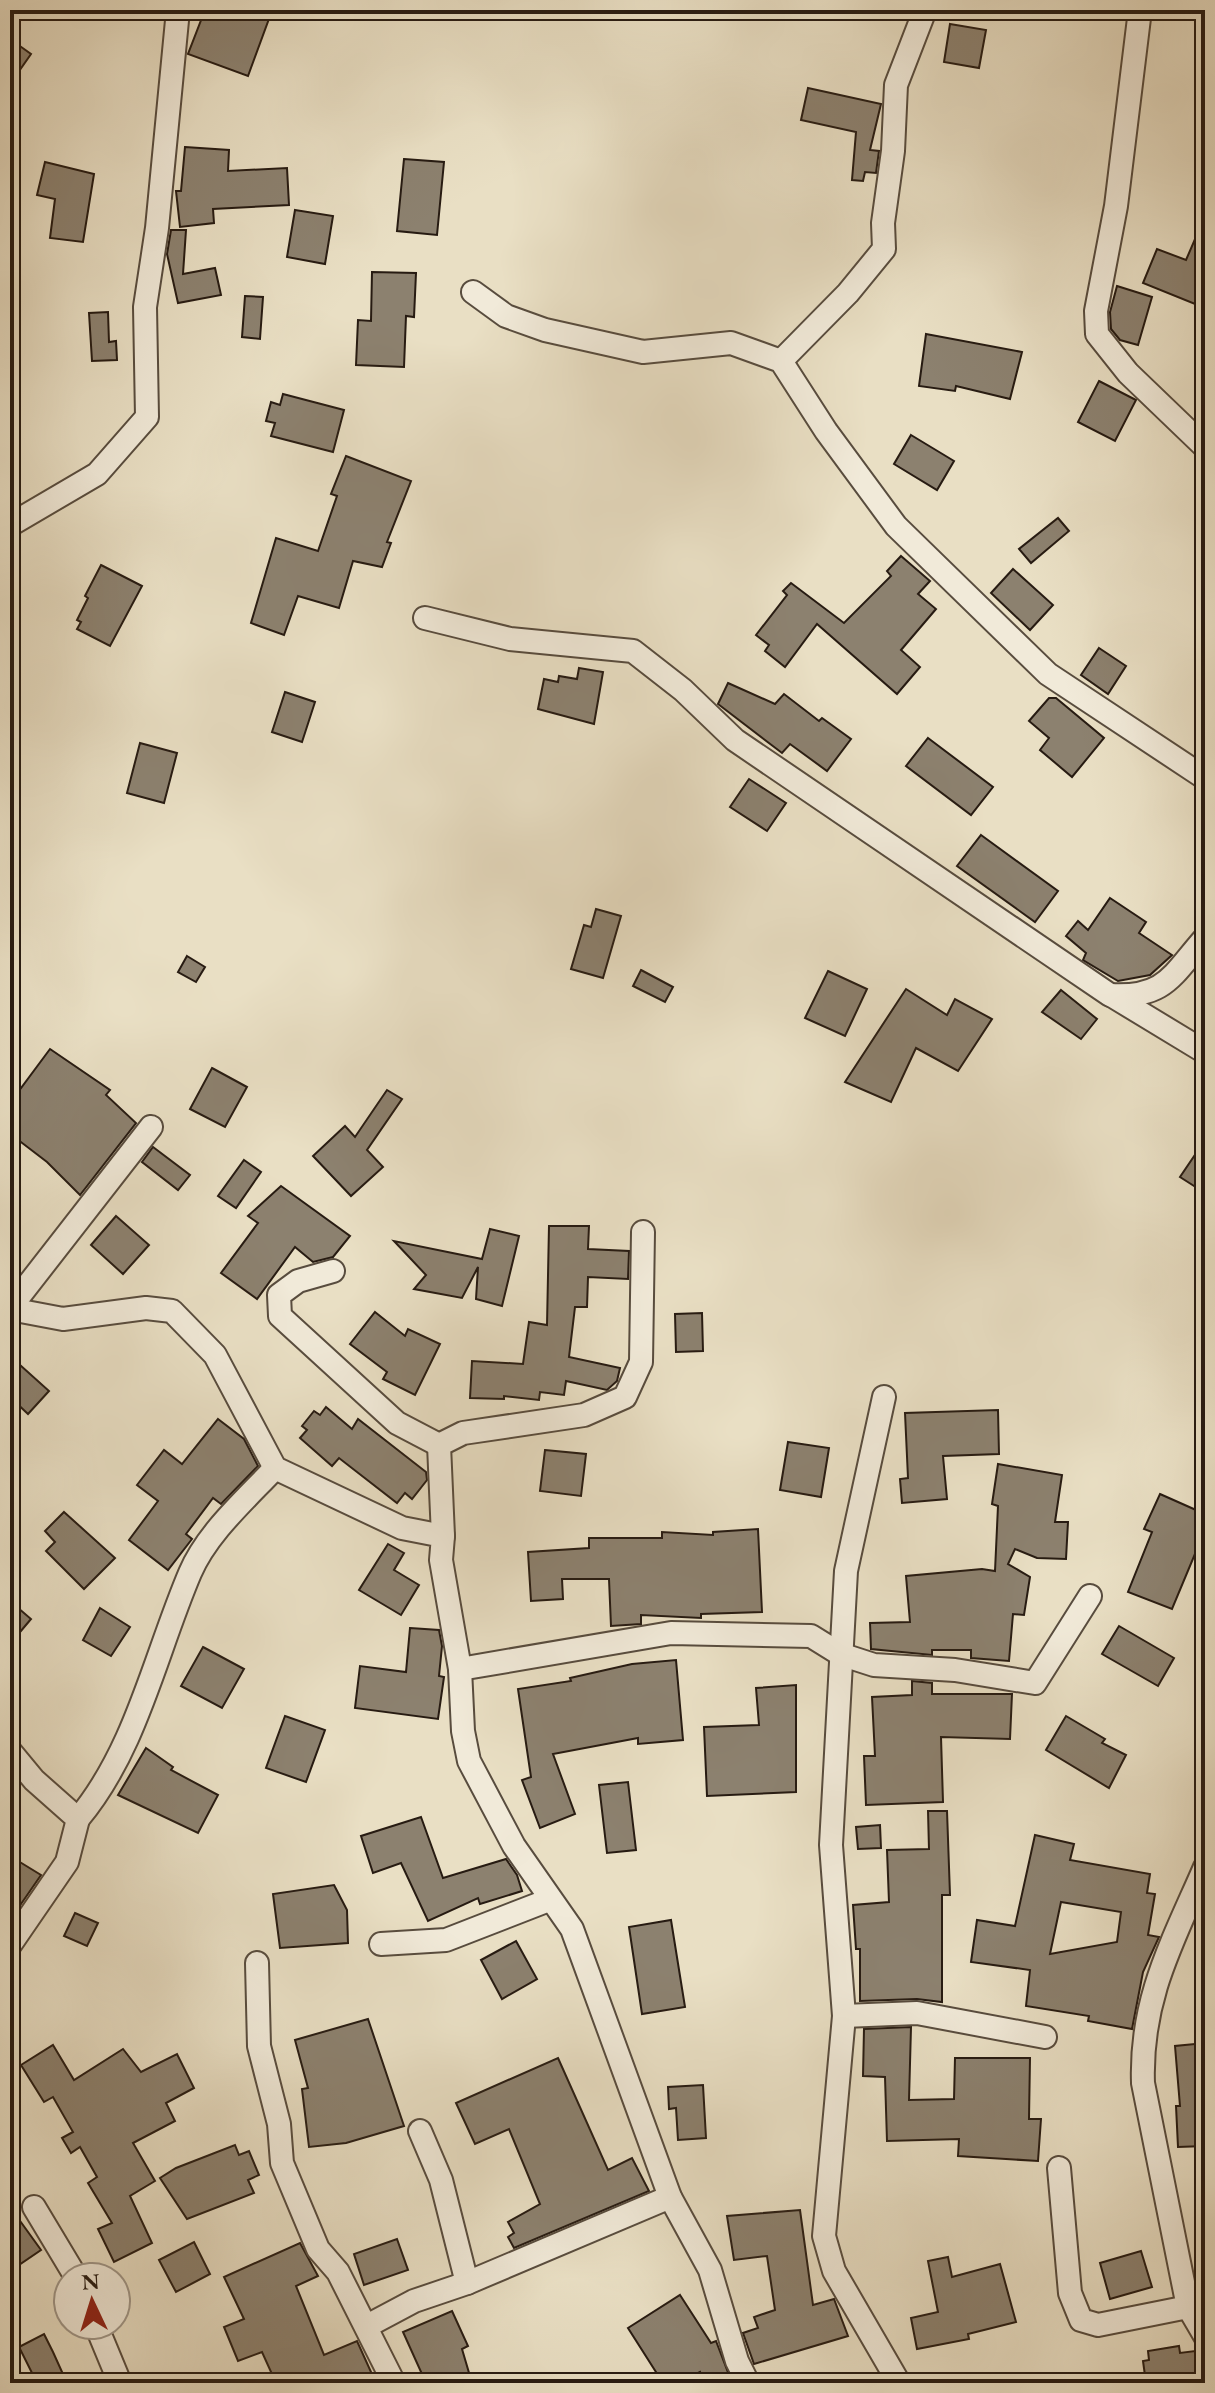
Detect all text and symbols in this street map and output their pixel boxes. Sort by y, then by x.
north arrow [52,2261,132,2341]
text: N [81,2266,101,2297]

